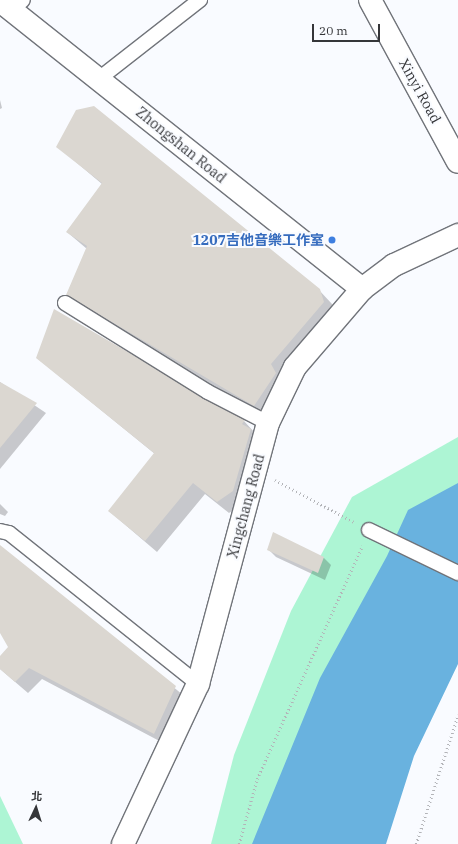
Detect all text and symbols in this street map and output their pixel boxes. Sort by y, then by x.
scale bar [314,16,382,42]
text: 20 m [319,23,348,38]
street label: Xinyi Road [395,56,445,126]
street label: Zhongshan Road [133,104,229,186]
place label: 1207吉他音樂工作室 [192,232,324,248]
marker: 1207吉他音樂工作室 [327,235,337,245]
street label: Xingchang Road [224,452,268,560]
north arrow [16,788,56,828]
text: 北 [31,789,43,803]

